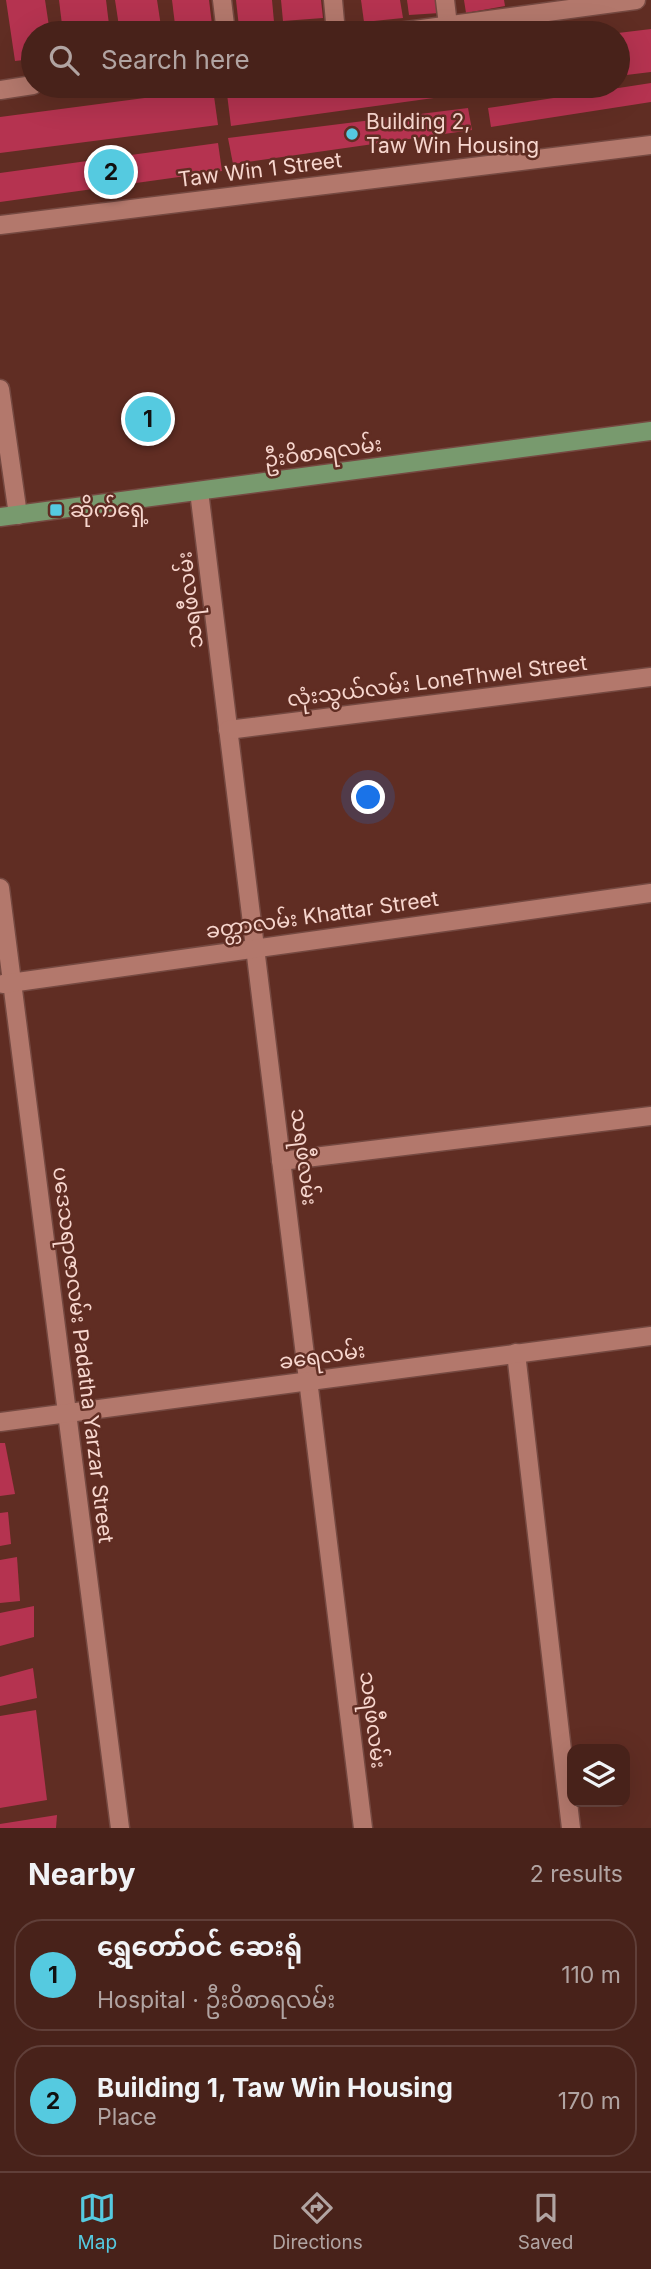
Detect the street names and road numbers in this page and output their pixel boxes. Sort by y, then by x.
street label: Taw Win 1 Street [177,147,343,192]
street label: ဦးဝိစာရလမ်း [262,428,384,477]
street label: သရဖီလမ်း [168,550,213,650]
street label: လုံးသွယ်လမ်း LoneThwel Street [285,647,589,716]
street label: ခတ္တာလမ်း Khattar Street [203,883,441,948]
street label: သရဖီလမ်း [281,1107,326,1207]
street label: ပဒေသရာဇာလမ်း Padatha Yarzar Street [43,1165,122,1545]
street label: ခရေလမ်း [277,1334,367,1379]
street label: သရဖီလမ်း [350,1670,395,1770]

